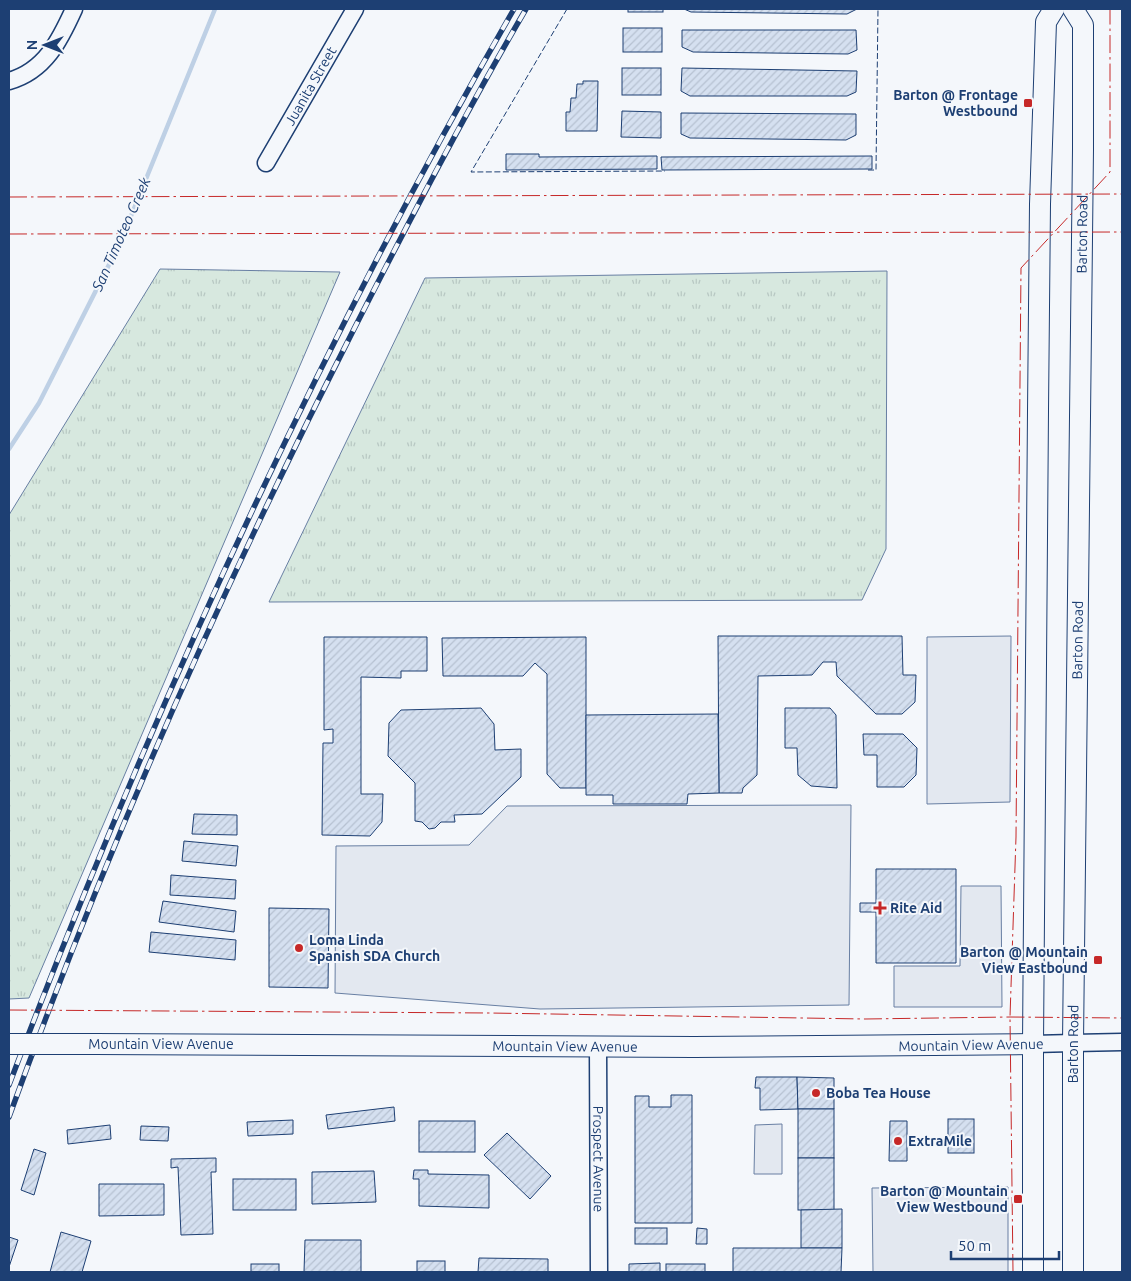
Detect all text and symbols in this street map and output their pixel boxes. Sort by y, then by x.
north arrow [20,20,70,70]
text: N [24,40,40,50]
street label: Juanita Street [281,43,340,128]
place label: Barton @ Frontage Westbound [893,87,1018,119]
marker: Barton @ Frontage Westbound [1022,97,1034,109]
water label: San Timoteo Creek [88,174,154,294]
street label: Barton Road [1074,195,1090,273]
street label: Barton Road [1069,601,1086,679]
place label: Rite Aid [890,900,942,916]
marker: Rite Aid [874,902,886,914]
place label: Loma Linda Spanish SDA Church [309,932,440,964]
marker: Loma Linda Spanish SDA Church [293,942,305,954]
place label: Barton @ Mountain View Eastbound [960,944,1088,976]
marker: Barton @ Mountain View Eastbound [1092,954,1104,966]
street label: Barton Road [1065,1005,1081,1083]
street label: Mountain View Avenue [88,1036,234,1052]
street label: Mountain View Avenue [898,1036,1044,1054]
street label: Mountain View Avenue [492,1038,638,1055]
place label: Boba Tea House [826,1085,931,1101]
marker: Boba Tea House [810,1087,822,1099]
street label: Prospect Avenue [590,1106,607,1212]
place label: ExtraMile [908,1133,972,1149]
marker: ExtraMile [892,1135,904,1147]
place label: Barton @ Mountain View Westbound [880,1183,1008,1215]
marker: Barton @ Mountain View Westbound [1012,1193,1024,1205]
scale bar [951,1228,1058,1260]
text: 50 m [958,1237,991,1254]

